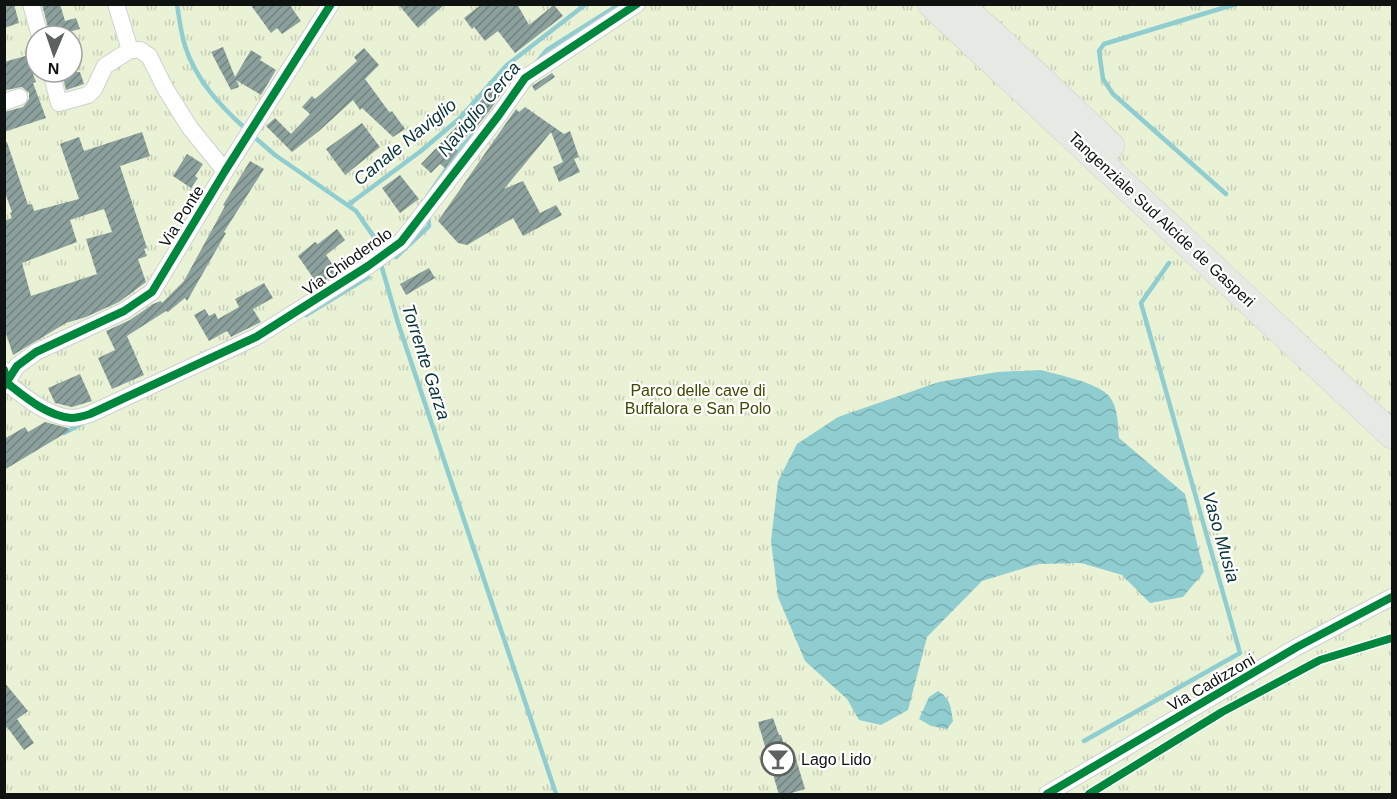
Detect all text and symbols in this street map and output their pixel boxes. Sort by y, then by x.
north arrow [24,24,84,84]
water label: Naviglio Cerca [434,58,524,160]
text: N [47,60,60,77]
water label: Canale Naviglio [350,95,460,189]
street label: Tangenziale Sud Alcide de Gasperi [1065,129,1258,310]
street label: Via Ponte [156,182,207,250]
street label: Via Chioderolo [300,224,395,298]
water label: Torrente Garza [398,302,454,422]
park label: Parco delle cave di Buffalora e San Polo [625,382,771,417]
water label: Vaso Musia [1199,489,1243,585]
street label: Via Cadizzoni [1165,651,1258,714]
bar icon: Lago Lido [760,741,796,777]
place label: Lago Lido [801,751,871,768]

